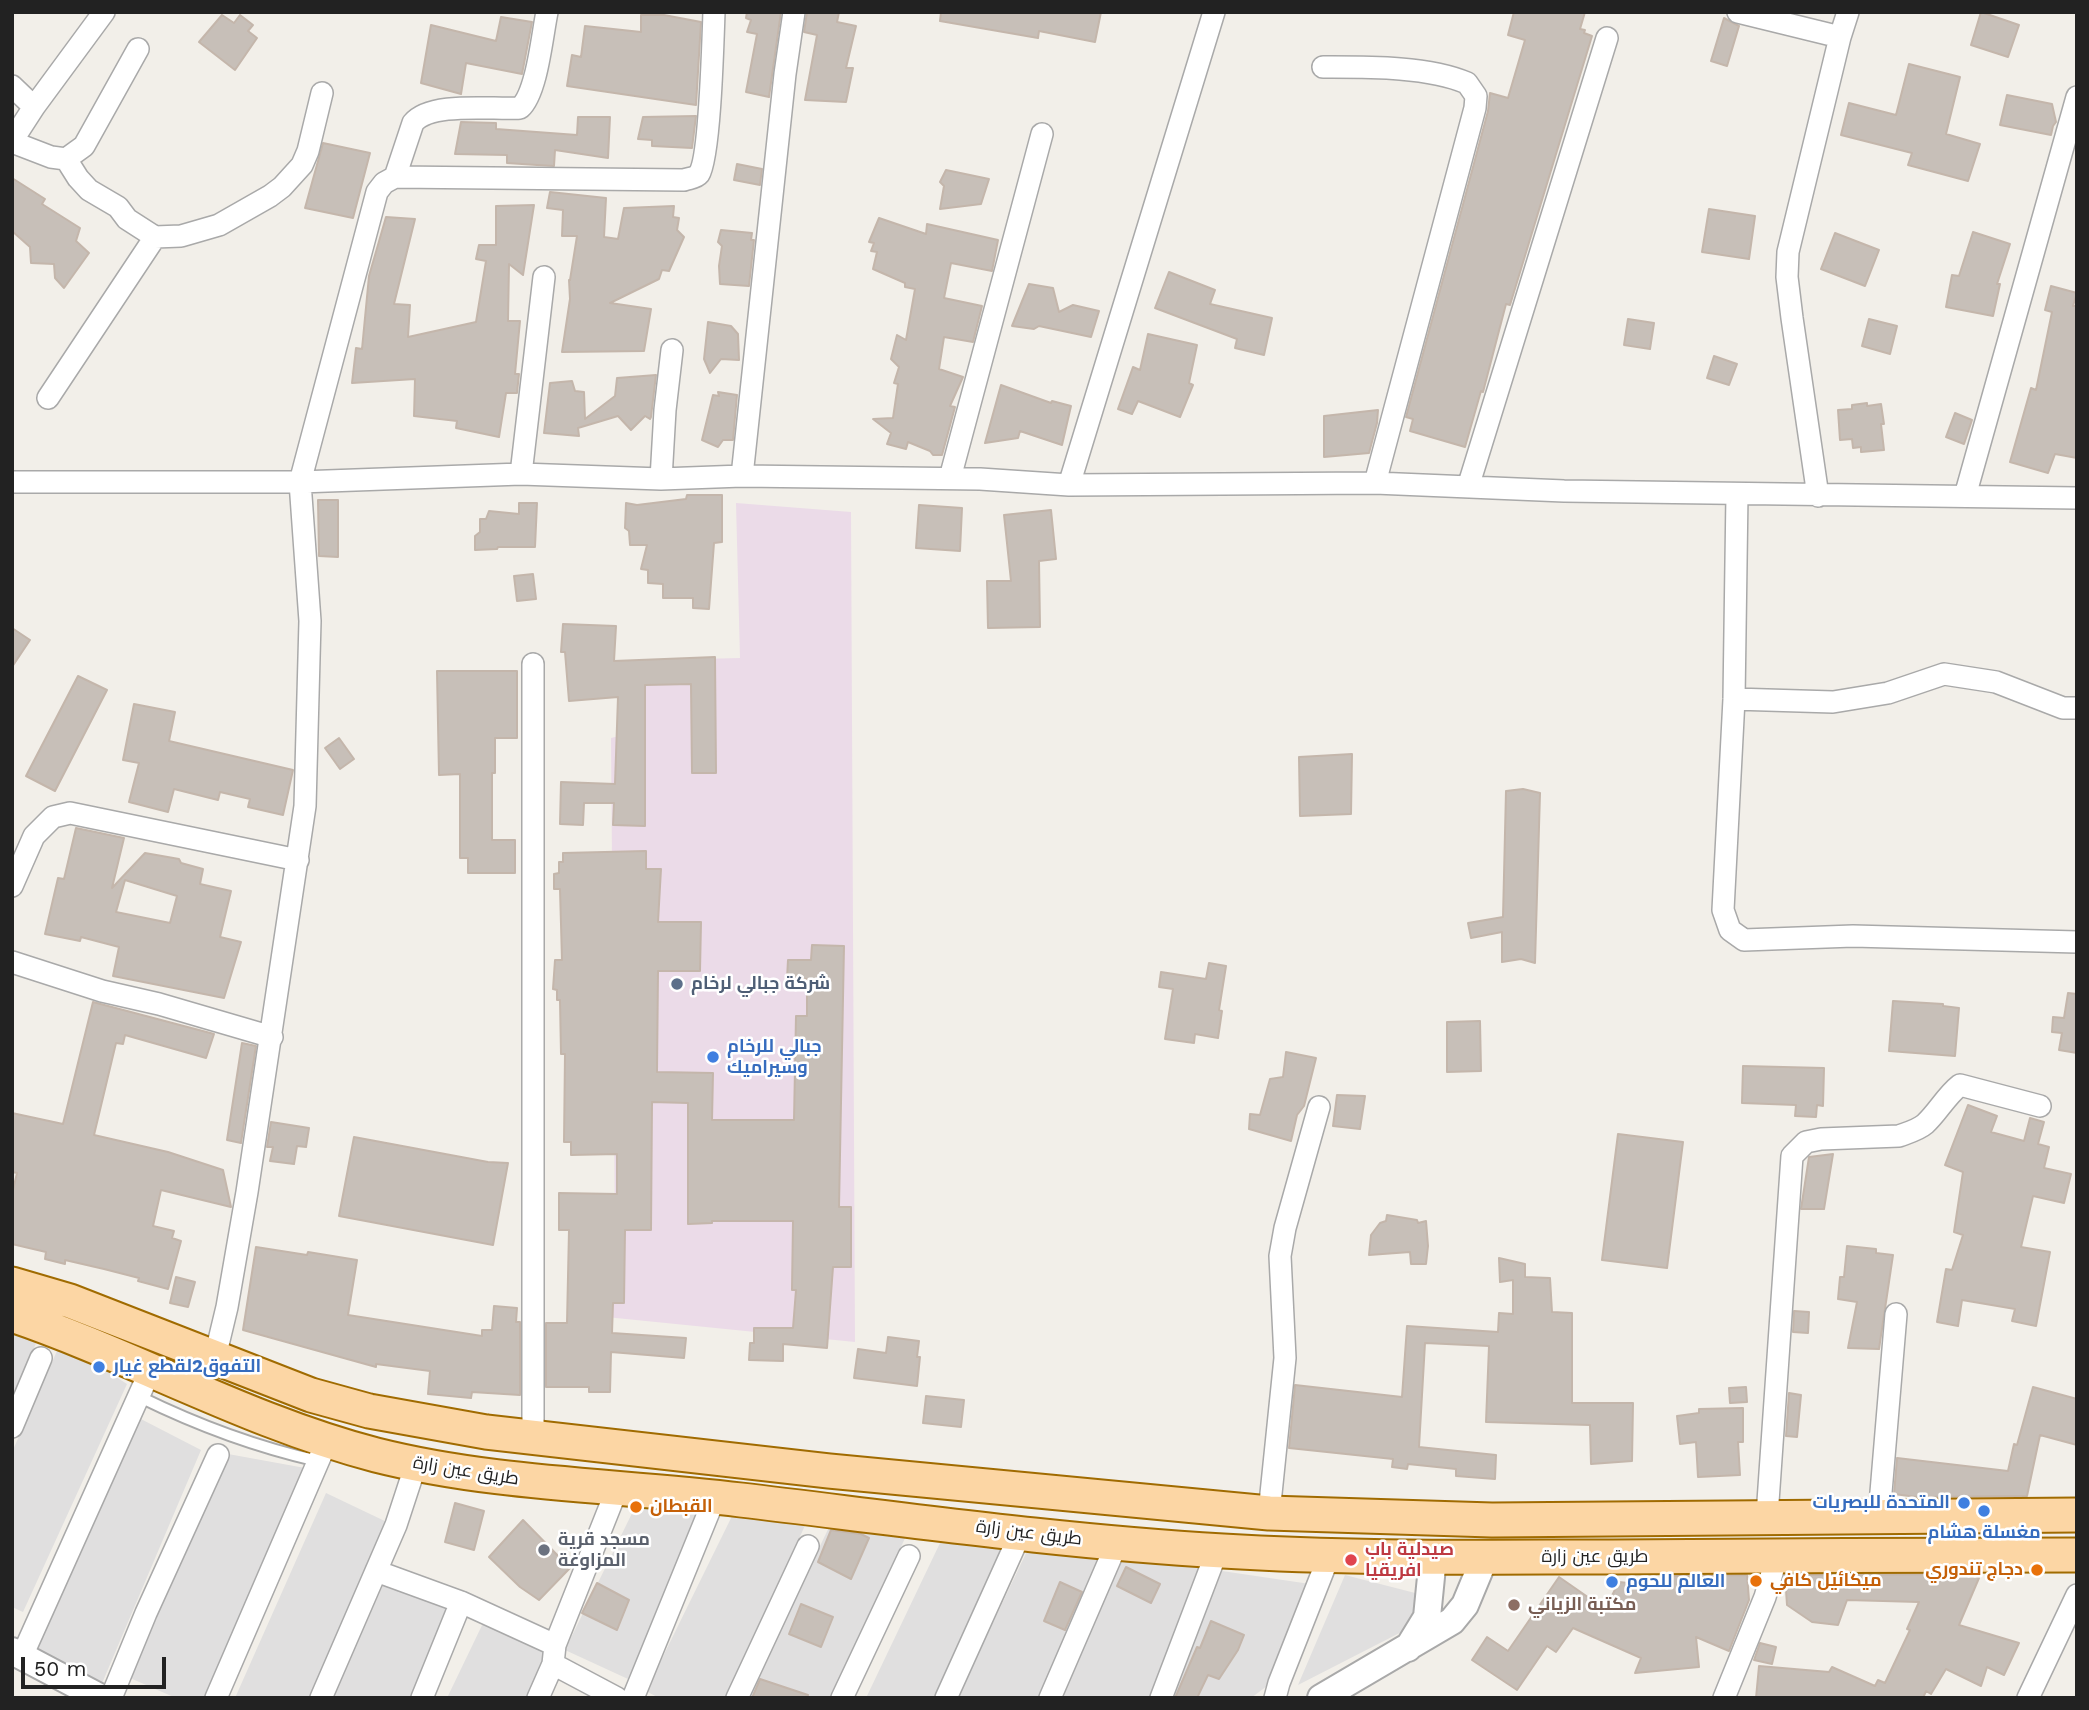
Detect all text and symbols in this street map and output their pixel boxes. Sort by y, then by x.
place label: شركة جبالي لرخام [691,973,830,995]
marker: شركة جبالي لرخام [669,976,685,992]
place label: جبالي للرخام وسيراميك [727,1036,822,1078]
marker: جبالي للرخام وسيراميك [705,1049,721,1065]
place label: التفوق2لقطع غيار [113,1356,261,1378]
marker: التفوق2لقطع غيار [91,1359,107,1375]
street label: طريق عين زارة [412,1452,520,1490]
place label: المتحدة للبصريات [1812,1492,1950,1514]
marker: المتحدة للبصريات [1956,1495,1972,1511]
place label: القبطان [650,1496,713,1518]
marker: القبطان [628,1499,644,1515]
marker: مغسلة هشام [1976,1503,1992,1519]
street label: طريق عين زارة [975,1516,1083,1550]
place label: مغسلة هشام [1927,1522,2041,1544]
place label: مسجد قرية المزاوغة [558,1529,650,1572]
place label: صيدلية باب افريقيا [1365,1539,1454,1582]
marker: مسجد قرية المزاوغة [536,1542,552,1558]
street label: طريق عين زارة [1542,1546,1648,1568]
marker: صيدلية باب افريقيا [1343,1552,1359,1568]
place label: دجاج تندوري [1925,1559,2023,1581]
marker: دجاج تندوري [2029,1562,2045,1578]
place label: ميكائيل كافي [1770,1570,1882,1592]
place label: العالم للحوم [1626,1571,1725,1593]
marker: ميكائيل كافي [1748,1573,1764,1589]
marker: العالم للحوم [1604,1574,1620,1590]
place label: مكتبة الزياني [1528,1594,1636,1616]
marker: مكتبة الزياني [1506,1597,1522,1613]
scale bar [24,1644,170,1688]
text: 50 m [34,1656,86,1681]

